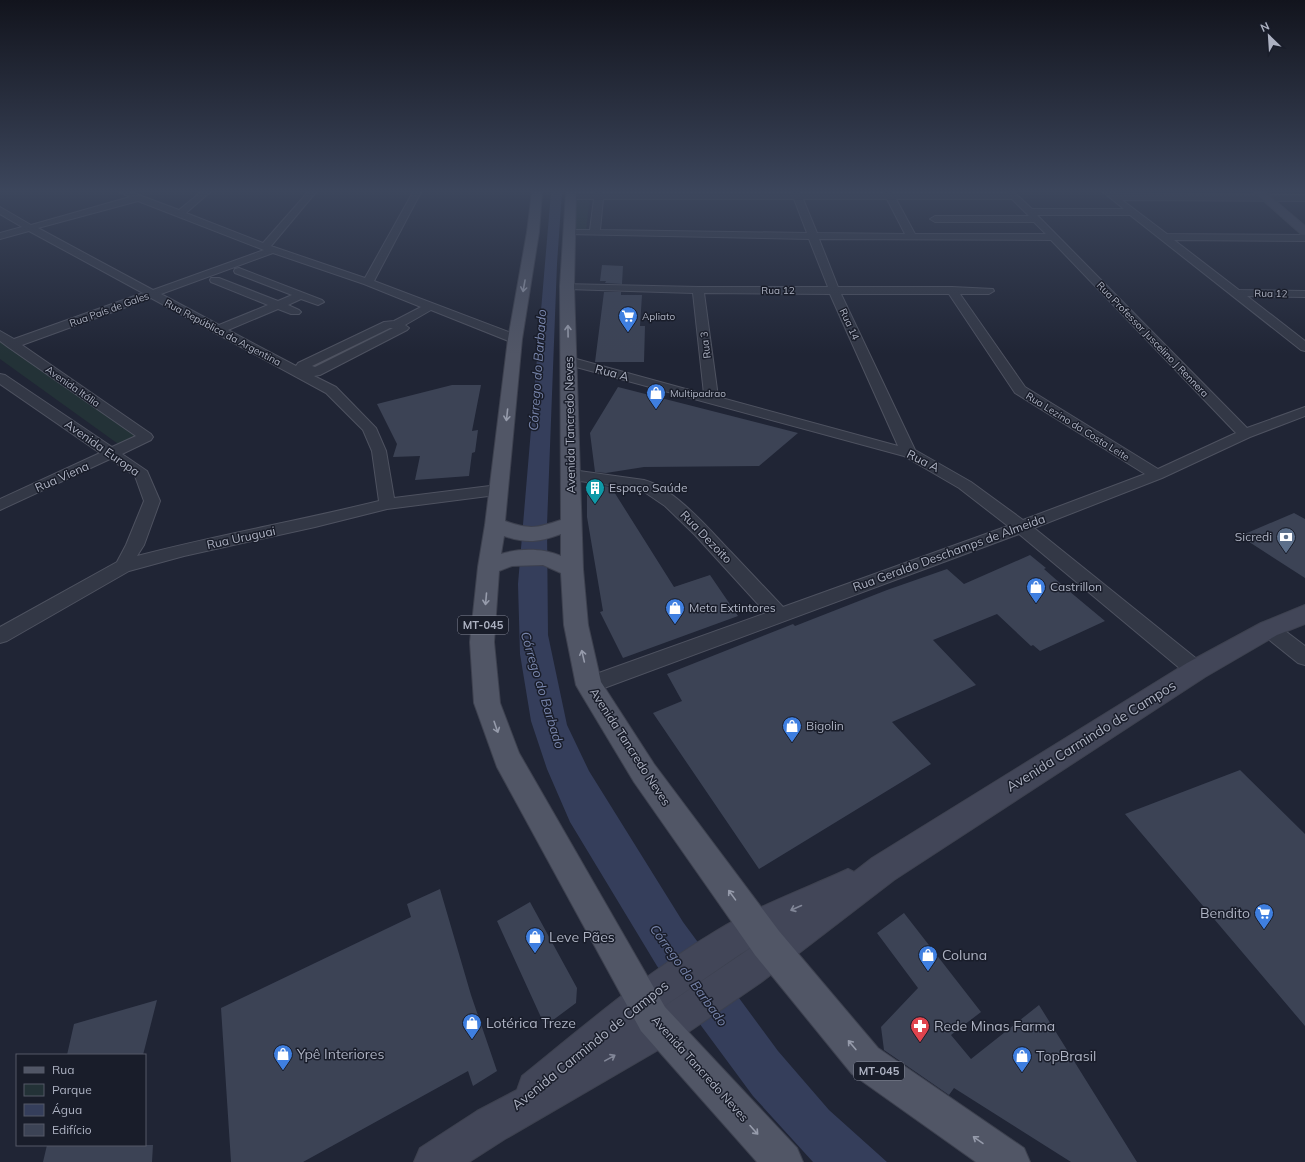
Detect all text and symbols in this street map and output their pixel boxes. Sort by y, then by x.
north arrow [1249,16,1289,56]
text: N [1258,19,1271,35]
one-way arrow [520,279,528,292]
street label: Rua Professor Juscelino J Rennera [1094,279,1211,400]
street label: Rua 12 [761,284,795,297]
street label: Rua 12 [1254,287,1288,300]
street label: Rua País de Gales [68,289,151,330]
street label: Rua República da Argentina [162,296,283,369]
supermarket icon: Apliato [617,305,639,333]
street label: Rua 14 [837,306,862,342]
water label: Córrego do Barbado [525,309,549,431]
place label: Apliato [642,310,676,323]
one-way arrow [564,325,572,338]
street label: Rua 3 [697,331,714,359]
street label: Avenida Tancredo Neves [561,356,578,494]
street label: Rua A [594,361,631,384]
street label: Avenida Itália [43,363,102,410]
shop icon: Multipadrao [645,382,667,410]
place label: Multipadrao [670,387,726,400]
street label: Rua Lezino da Costa Leite [1023,389,1132,464]
one-way arrow [503,408,510,421]
street label: Avenida Europa [62,416,143,479]
street label: Rua A [905,446,942,475]
street label: Rua Viena [32,458,91,495]
building icon: Espaço Saúde [584,477,606,505]
place label: Espaço Saúde [609,480,687,495]
street label: Rua Dezoito [677,507,735,566]
street label: Rua Geraldo Deschamps de Almeida [851,511,1047,594]
street label: Rua Uruguai [205,523,277,552]
bank icon: Sicredi [1275,526,1297,554]
place label: Sicredi [1235,529,1272,544]
shop icon: Castrillon [1025,576,1047,604]
place label: Castrillon [1050,579,1102,594]
one-way arrow [482,592,489,605]
shop icon: Meta Extintores [664,597,686,625]
place label: Meta Extintores [689,600,776,615]
road number: MT-045 [458,616,508,634]
water label: Córrego do Barbado [518,629,568,751]
one-way arrow [578,650,586,663]
street label: Avenida Carmindo de Campos [1003,676,1179,796]
street label: Avenida Tancredo Neves [587,685,674,808]
shop icon: Bigolin [781,715,803,743]
place label: Bigolin [806,718,844,733]
one-way arrow [493,721,500,734]
one-way arrow [728,890,736,901]
supermarket icon: Bendito [1253,902,1275,930]
place label: Bendito [1200,904,1250,922]
one-way arrow [791,905,803,912]
water label: Córrego do Barbado [647,921,731,1029]
shop icon: Leve Pães [524,926,546,954]
place label: Leve Pães [549,928,615,946]
shop icon: Coluna [917,944,939,972]
place label: Coluna [942,946,987,964]
street label: Avenida Carmindo de Campos [508,976,672,1114]
shop icon: Lotérica Treze [461,1012,483,1040]
street label: Avenida Tancredo Neves [649,1013,752,1125]
place label: Lotérica Treze [486,1014,576,1032]
pharmacy icon: Rede Minas Farma [909,1015,931,1043]
place label: Rede Minas Farma [934,1017,1055,1035]
one-way arrow [847,1040,856,1050]
shop icon: Ypê Interiores [272,1043,294,1071]
place label: Ypê Interiores [296,1045,384,1063]
shop icon: TopBrasil [1011,1045,1033,1073]
place label: TopBrasil [1036,1047,1096,1065]
legend [16,1054,146,1146]
one-way arrow [604,1054,616,1062]
text: Rua [52,1062,74,1077]
road number: MT-045 [854,1062,904,1080]
text: Parque [52,1082,92,1097]
text: Água [52,1102,82,1117]
text: Edifício [52,1122,92,1137]
one-way arrow [750,1125,759,1135]
one-way arrow [972,1136,983,1144]

